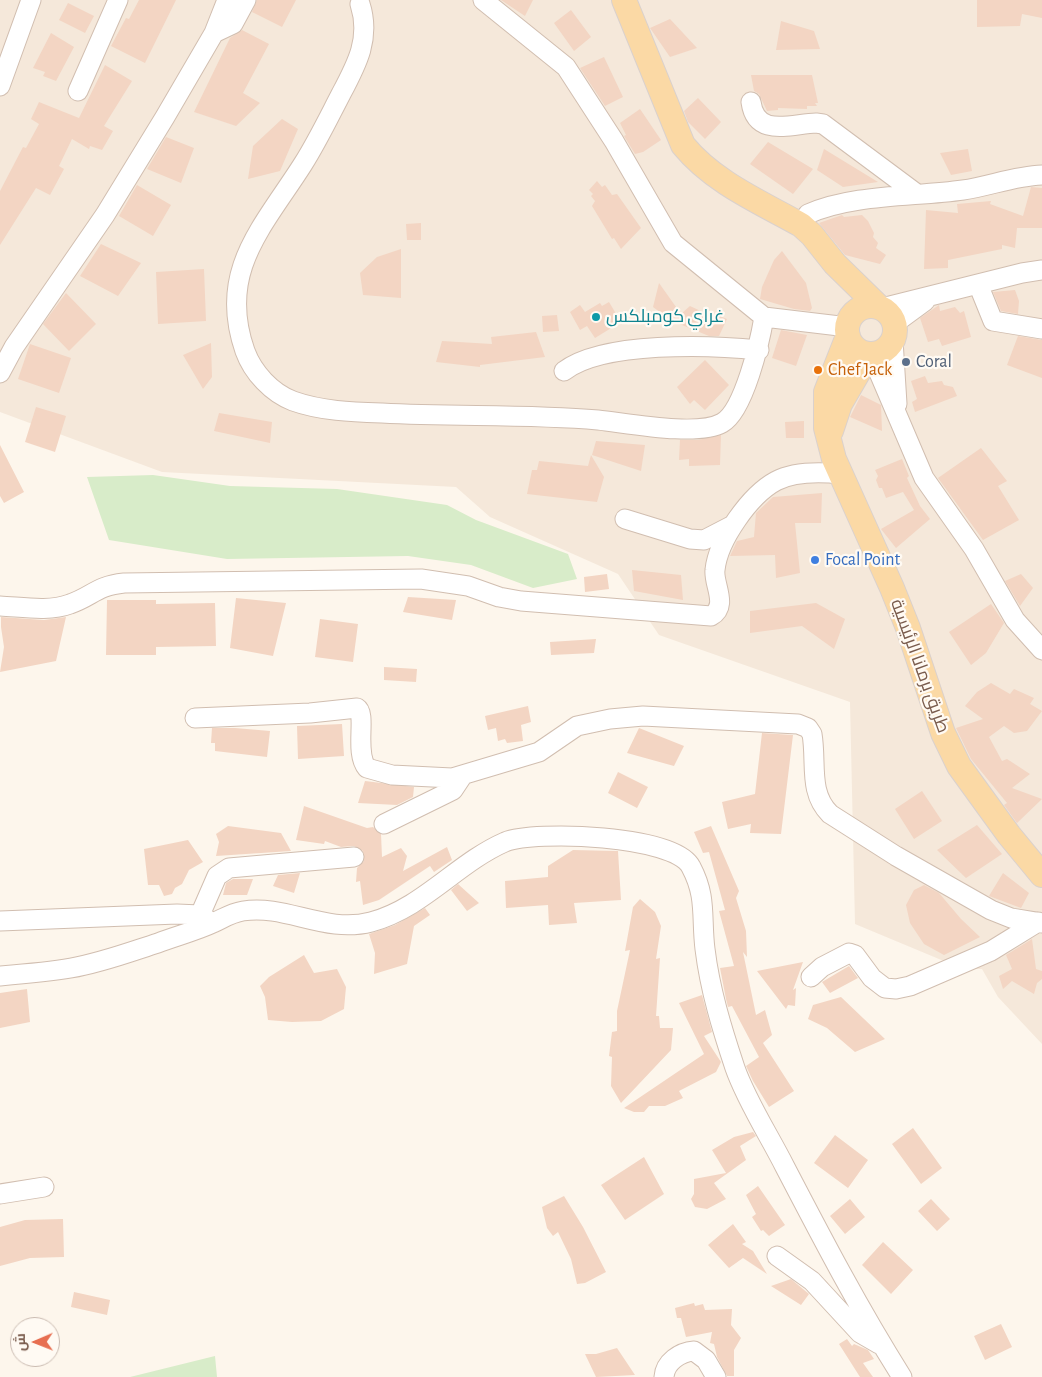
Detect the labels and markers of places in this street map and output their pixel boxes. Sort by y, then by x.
place label: غراي كومبلكس [606,306,724,328]
marker: غراي كومبلكس [590,311,602,323]
place label: Coral [916,351,952,373]
marker: Coral [900,356,912,368]
place label: Chef Jack [828,359,892,381]
marker: Chef Jack [812,364,824,376]
place label: Focal Point [825,549,900,571]
marker: Focal Point [809,554,821,566]

